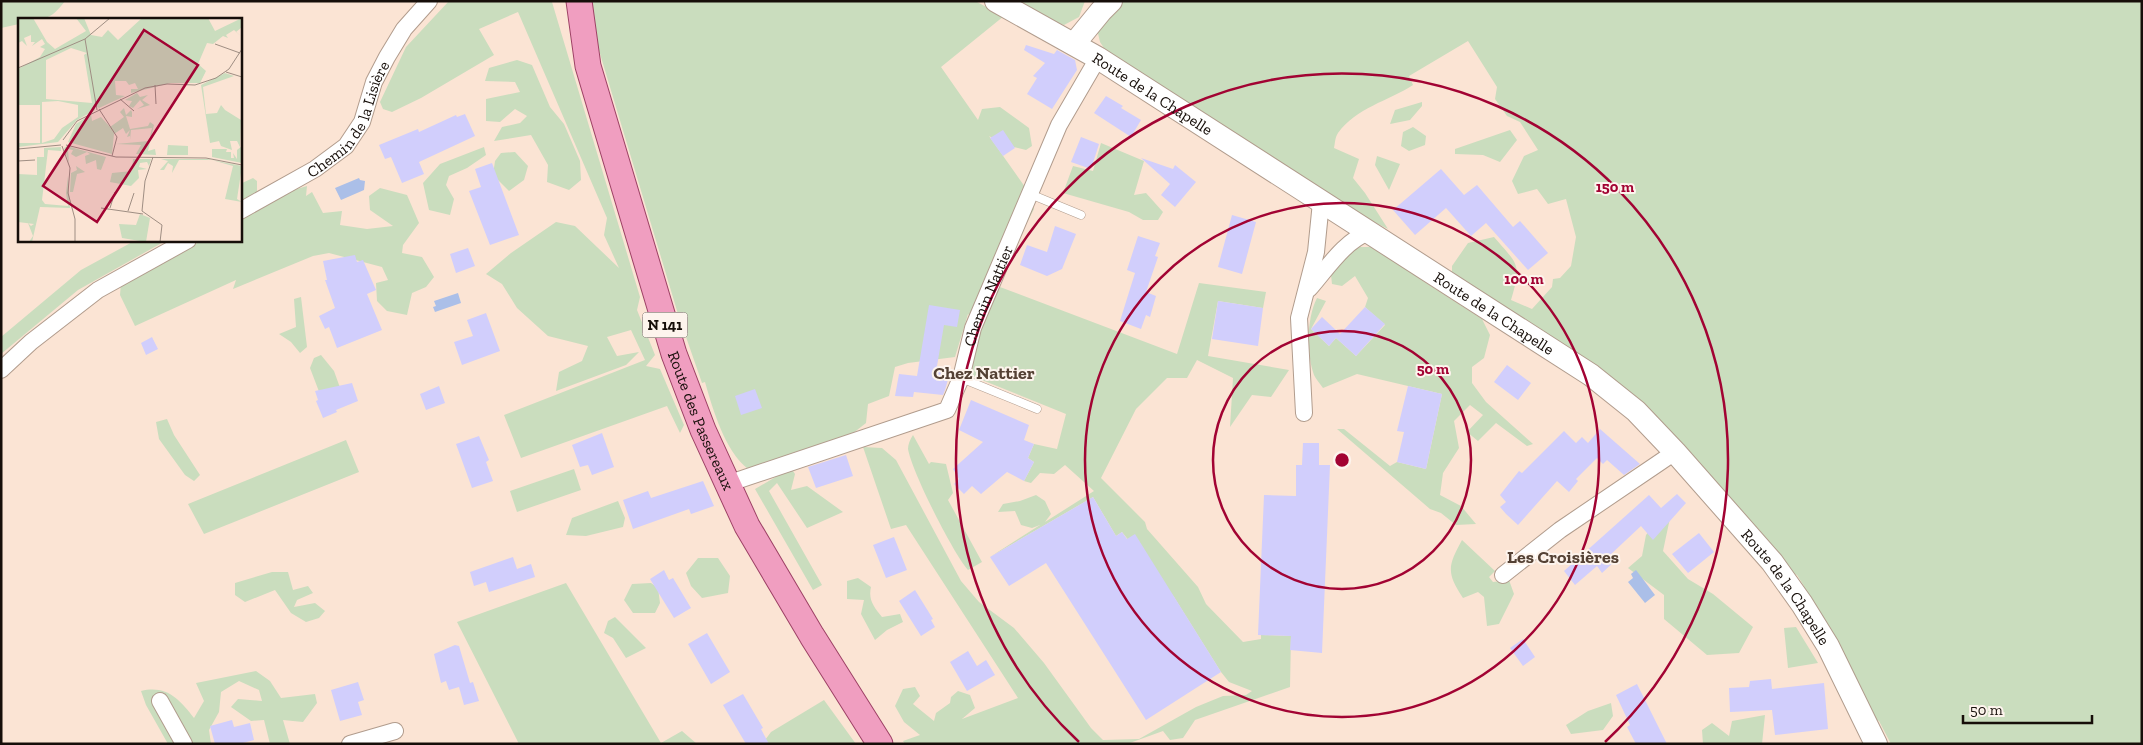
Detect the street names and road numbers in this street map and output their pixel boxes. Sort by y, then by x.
street label: Route de la Chapelle [1089,48,1216,139]
street label: Chemin de la Lisière [303,57,393,181]
street label: Chemin Nattier [959,242,1017,348]
street label: Route de la Chapelle [1431,267,1558,358]
road number: N 141 [642,312,688,338]
street label: Route des Passereaux [664,348,739,493]
street label: Route de la Chapelle [1738,525,1834,648]

